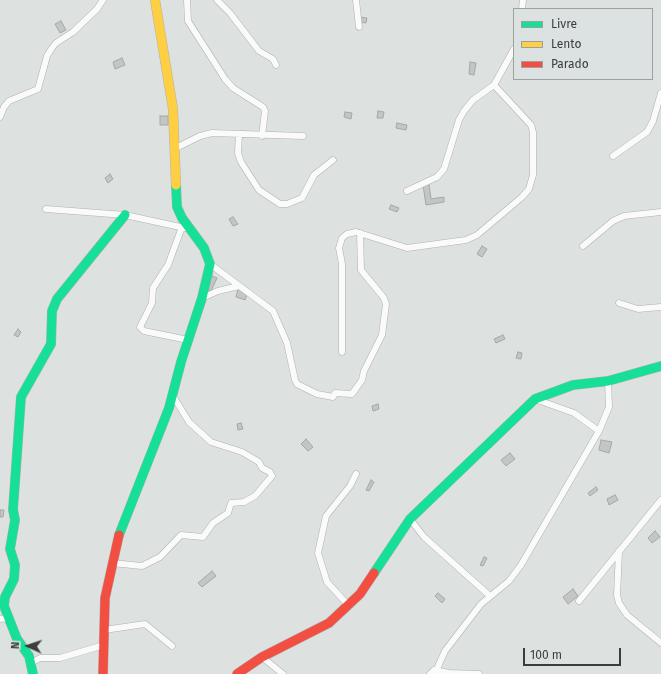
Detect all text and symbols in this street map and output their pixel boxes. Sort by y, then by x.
legend [513,8,653,80]
text: Livre [551,17,577,31]
text: Lento [551,37,581,51]
text: Parado [551,57,589,71]
north arrow [8,626,48,666]
scale bar [525,640,623,666]
text: N [9,641,22,649]
text: 100 m [530,648,562,662]

